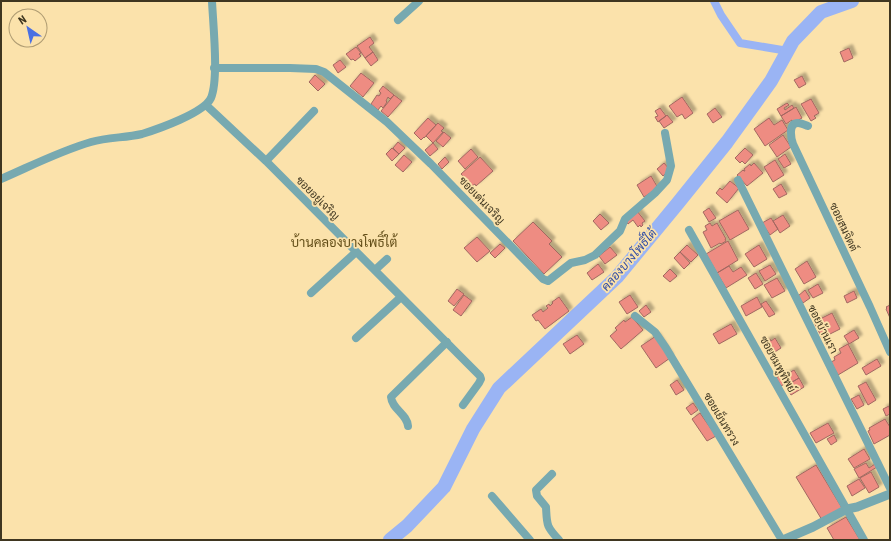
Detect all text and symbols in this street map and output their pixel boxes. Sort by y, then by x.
north arrow [8,8,48,48]
text: N [16,13,29,27]
street label: ซอยอยู่เจริญ [292,173,343,224]
street label: ซอยเด่นเจริญ [456,173,508,227]
street label: ซอยสมจิตต์ [827,200,862,254]
water label: คลองบางโพธิ์ใต้ [595,222,661,294]
district label: บ้านคลองบางโพธิ์ใต้ [291,230,398,250]
street label: ซอยบ้านเรา [805,302,841,356]
street label: ซอยชมพูทิพย์ [756,333,800,395]
street label: ซอยเย็นทรวง [701,389,745,448]

